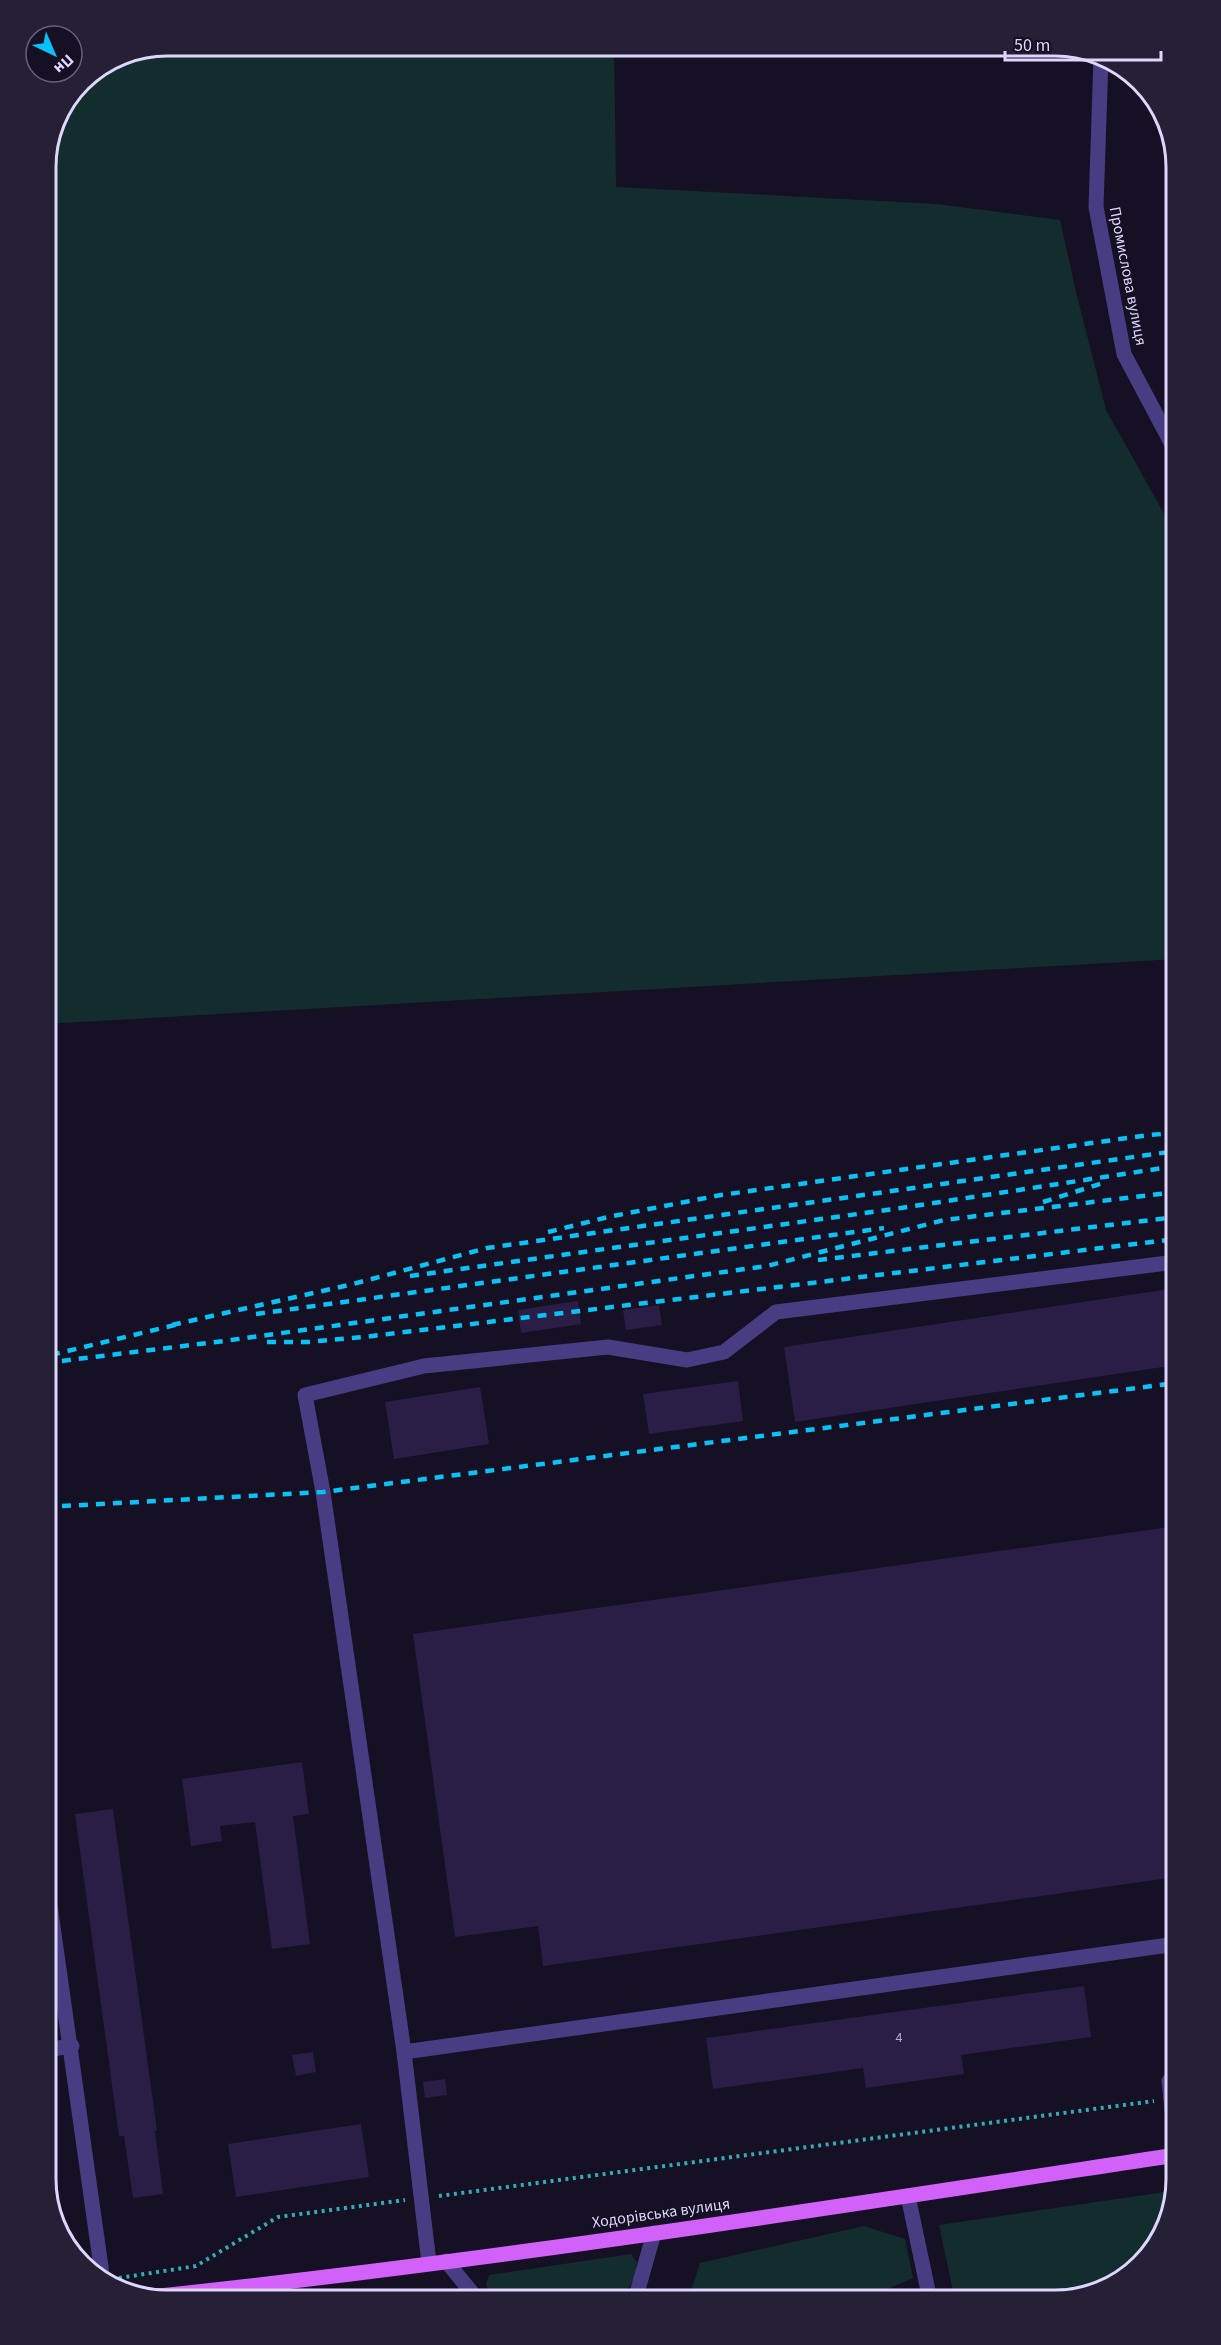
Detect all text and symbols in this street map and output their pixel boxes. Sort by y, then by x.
north arrow [24,24,84,84]
scale bar [1005,24,1161,62]
text: 50 m [1014,33,1050,58]
text: Пн [49,49,79,79]
street label: Промислова вулиця [1104,205,1152,347]
house number: 4 [896,2028,903,2048]
street label: Ходорівська вулиця [591,2192,731,2234]

